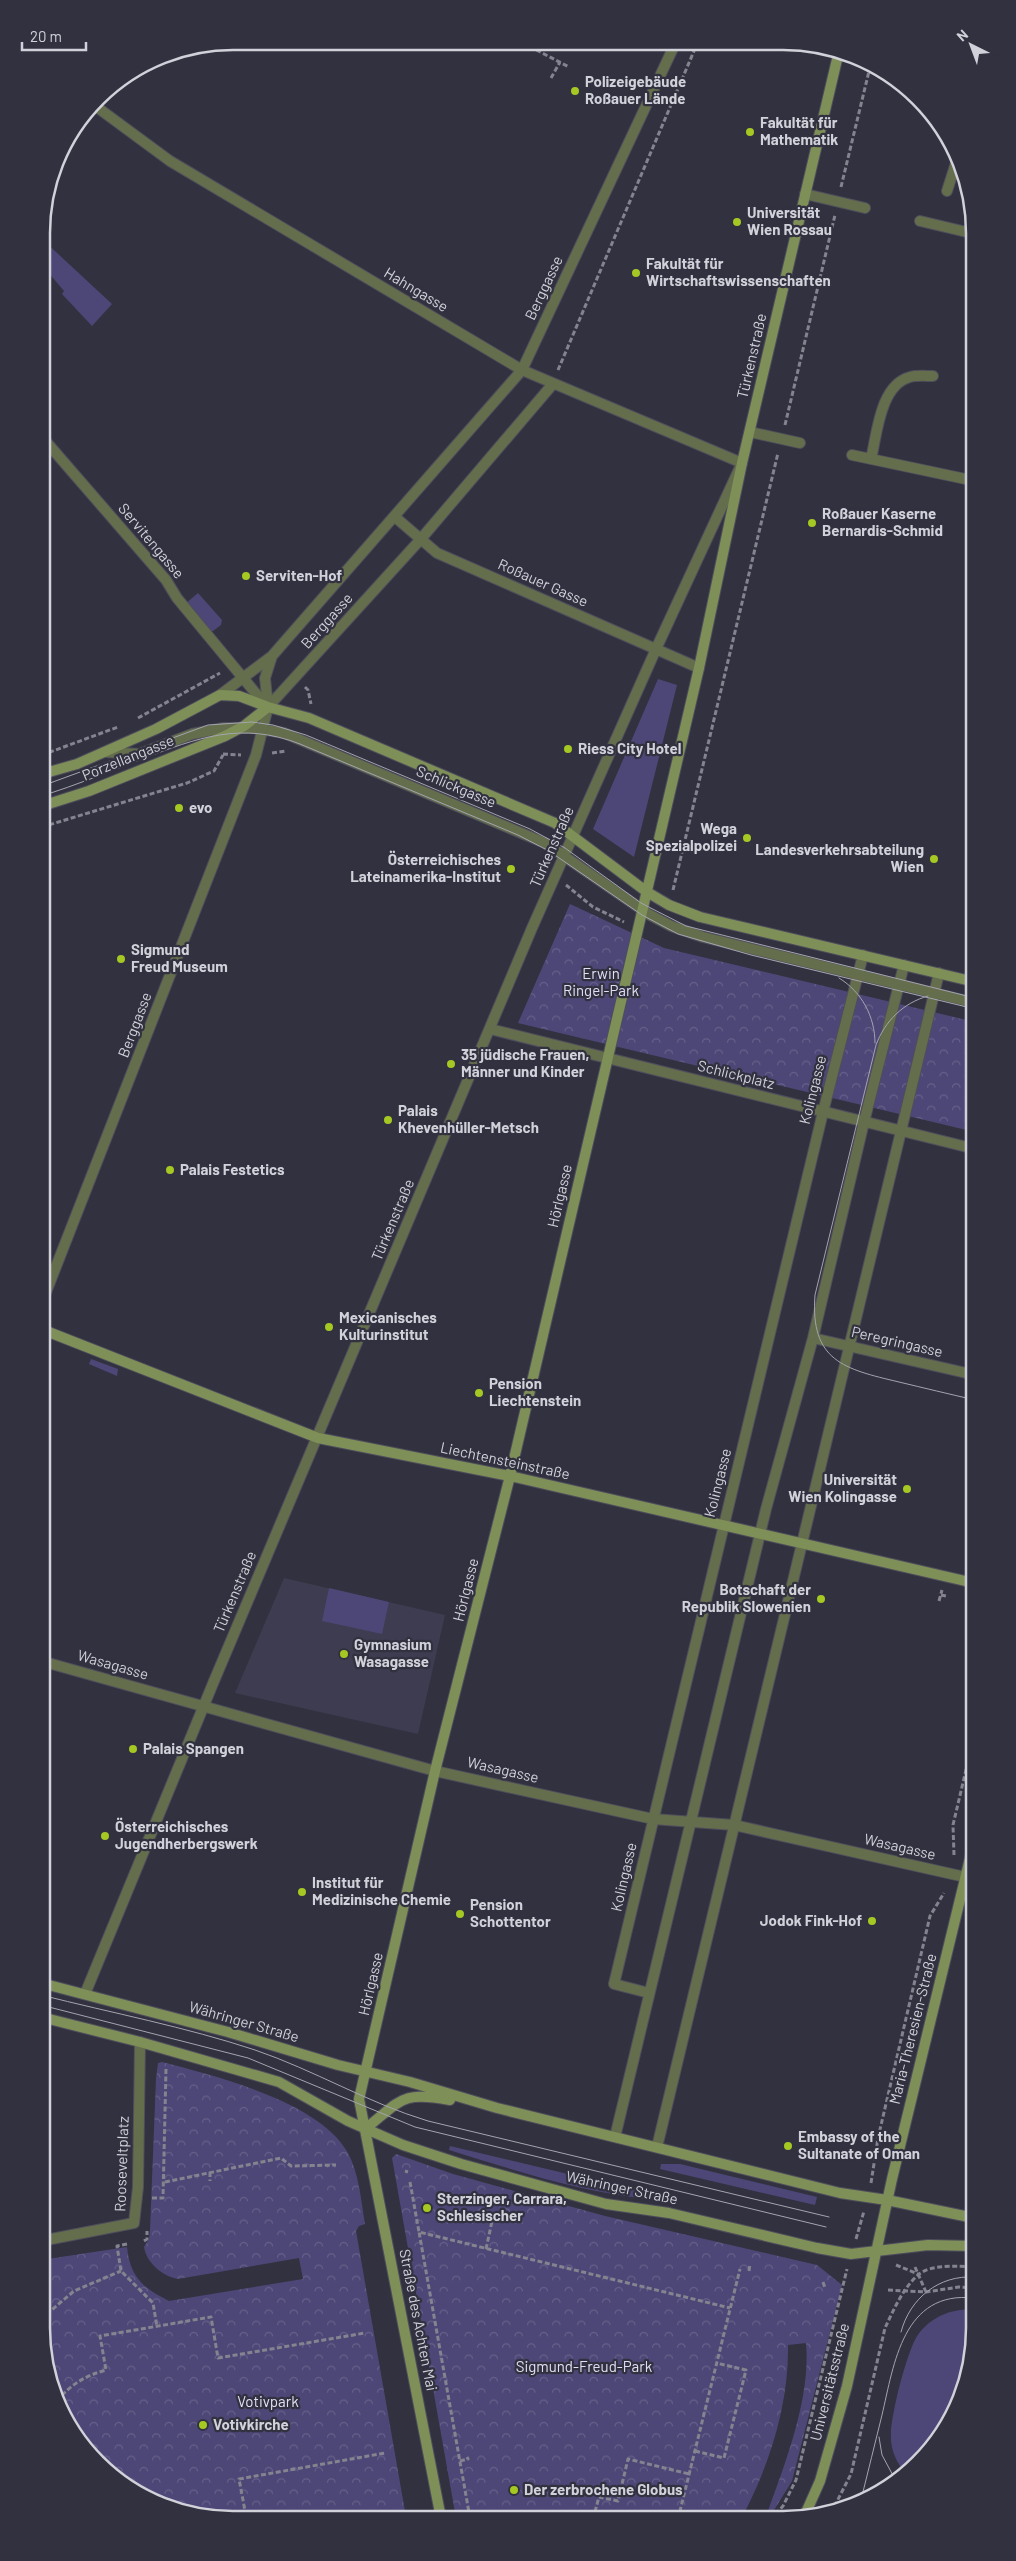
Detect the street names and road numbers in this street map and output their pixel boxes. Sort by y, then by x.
street label: Berggasse [520,253,566,322]
street label: Hahngasse [381,263,452,315]
street label: Türkenstraße [732,311,770,400]
street label: Servitengasse [115,499,188,582]
street label: Roßauer Gasse [496,554,591,610]
street label: Berggasse [297,589,356,652]
street label: Porzellangasse [79,730,176,784]
street label: Schlickgasse [414,761,499,811]
street label: Türkenstraße [525,803,577,890]
street label: Berggasse [113,989,155,1060]
street label: Kolingasse [795,1053,829,1126]
street label: Schlickplatz [696,1056,777,1092]
street label: Hörlgasse [543,1162,575,1229]
street label: Türkenstraße [367,1176,417,1263]
street label: Peregringasse [850,1322,945,1360]
street label: Liechtensteinstraße [439,1437,572,1483]
street label: Kolingasse [700,1446,734,1519]
street label: Türkenstraße [209,1548,259,1635]
street label: Hörlgasse [448,1556,482,1623]
street label: Wasagasse [76,1645,151,1683]
street label: Wasagasse [466,1752,541,1786]
street label: Wasagasse [863,1829,938,1863]
street label: Kolingasse [606,1840,640,1913]
street label: Hörlgasse [354,1950,386,2017]
street label: Maria-Theresien-Straße [885,1951,939,2106]
street label: Währinger Straße [187,1997,301,2045]
street label: Rooseveltplatz [110,2115,132,2212]
street label: Währinger Straße [565,2166,680,2208]
street label: Straße des Achten Mai [396,2247,442,2392]
street label: Universitätsstraße [806,2321,852,2442]

